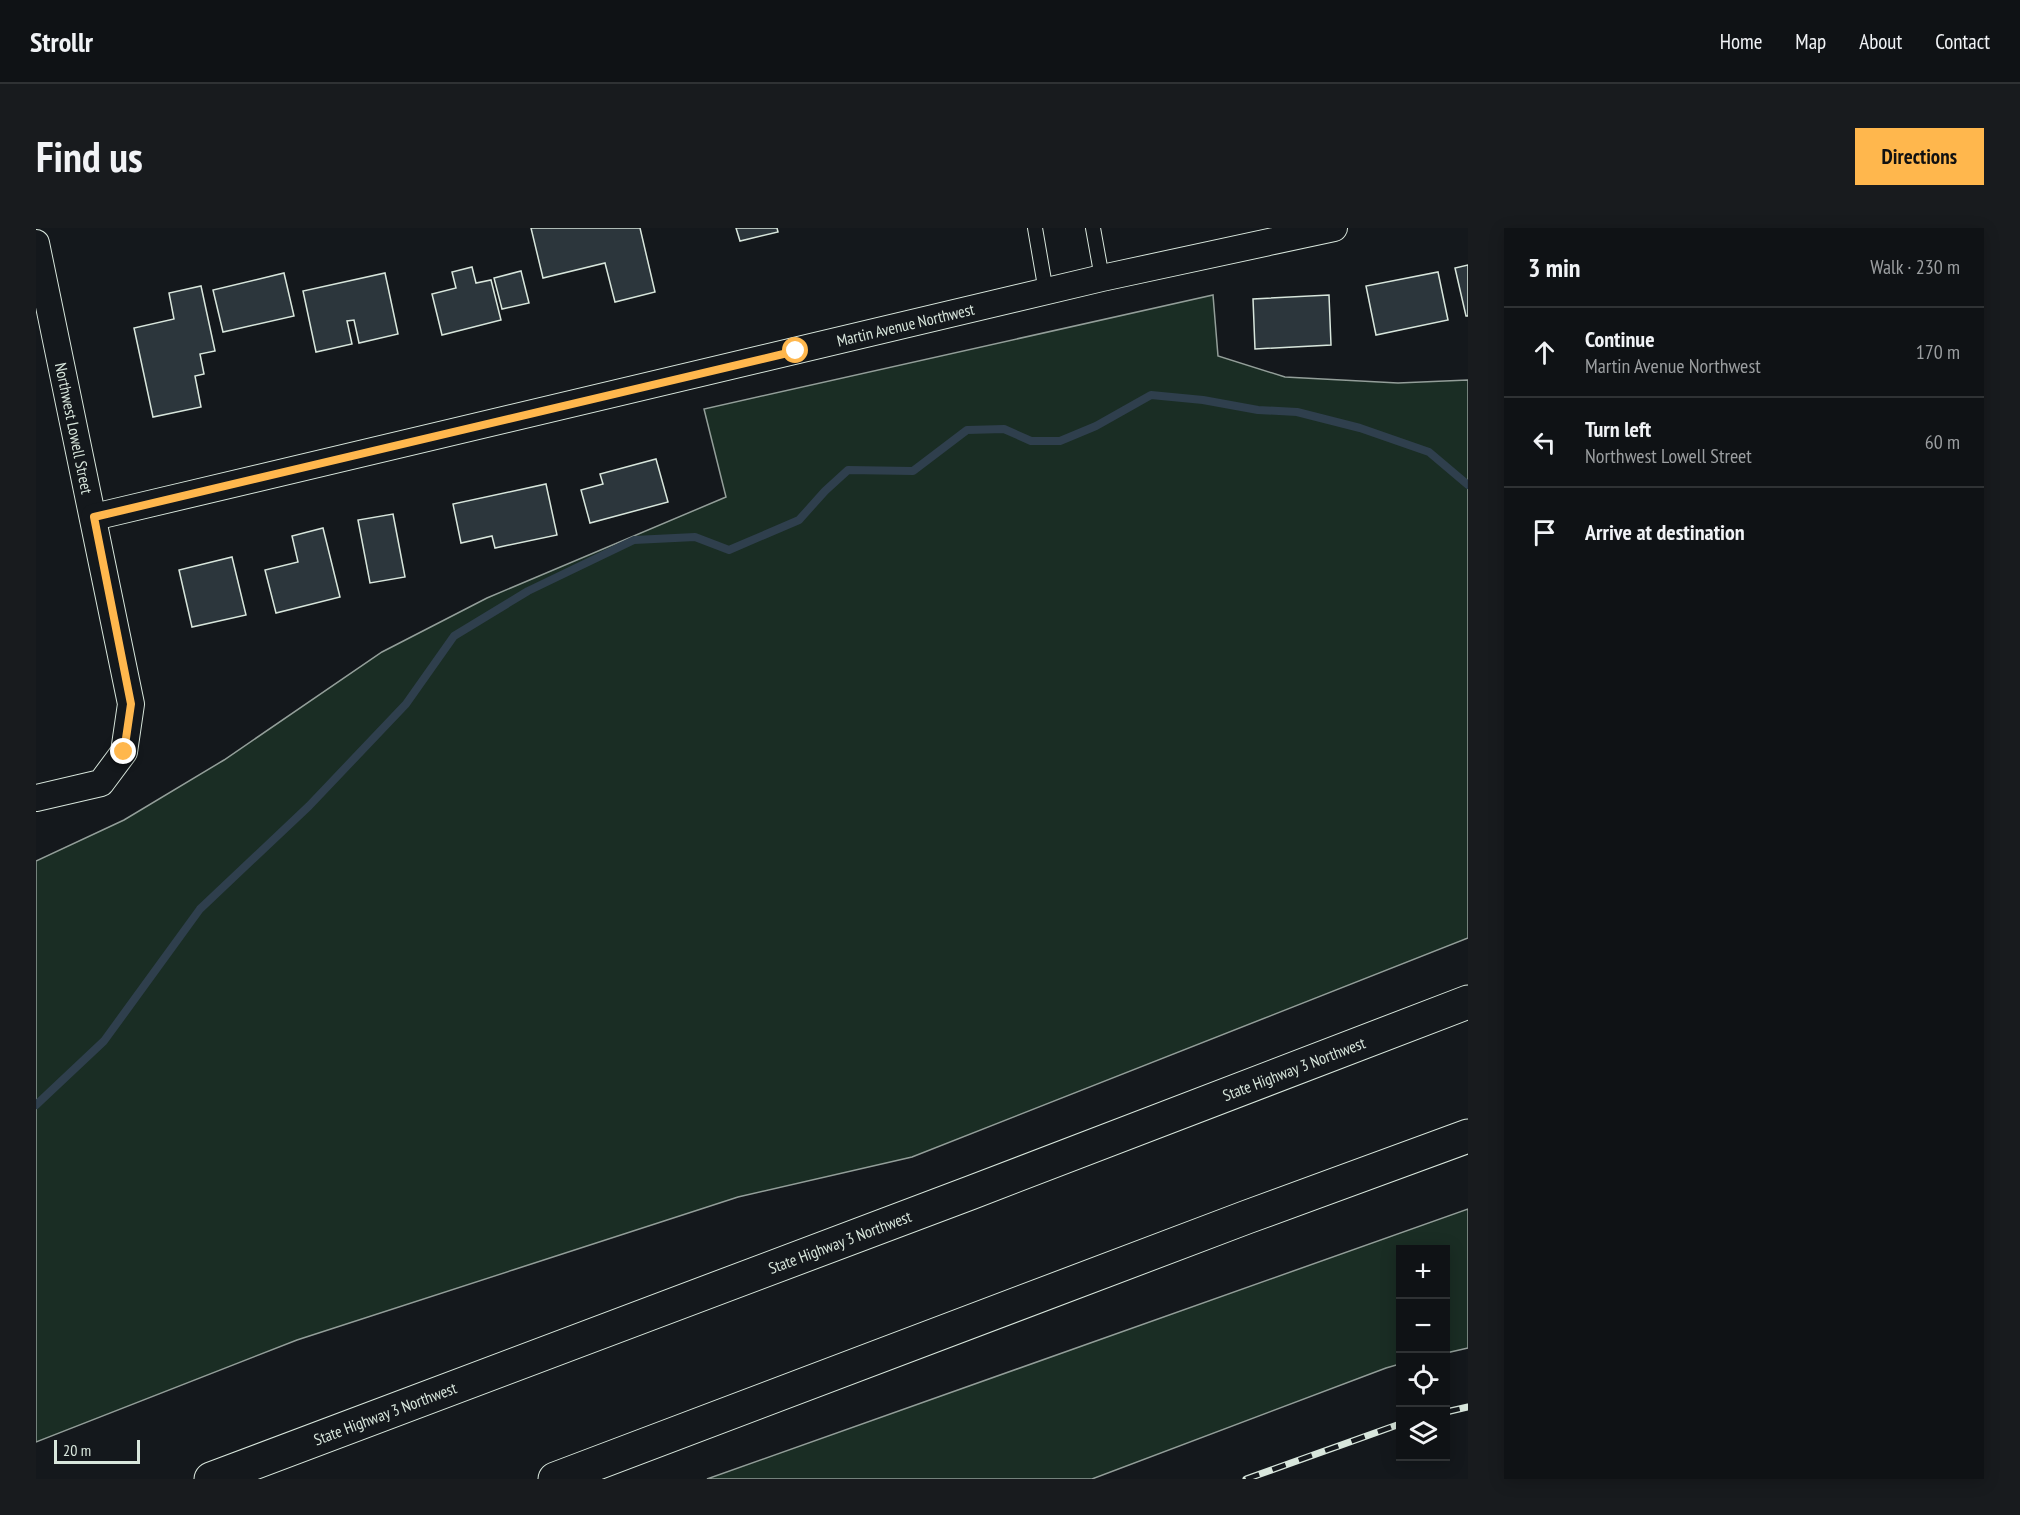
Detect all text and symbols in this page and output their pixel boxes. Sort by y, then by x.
text: Strollr [30,23,93,60]
text: Home [1720,28,1762,55]
text: Map [1795,28,1826,55]
text: About [1859,28,1902,55]
text: Contact [1935,28,1990,55]
button: Directions [1855,128,1984,185]
text: Find us [36,129,143,184]
text: 3 min [1528,251,1581,284]
text: Walk · 230 m [1870,254,1960,280]
street label: Martin Avenue Northwest [835,298,977,351]
text: Continue [1585,325,1655,353]
icon: ahead [1528,336,1561,369]
route start [782,337,808,363]
text: 170 m [1916,339,1960,365]
text: Martin Avenue Northwest [1585,353,1761,379]
street label: Northwest Lowell Street [51,361,98,496]
text: Turn left [1585,415,1651,443]
icon: left [1528,426,1561,459]
text: 60 m [1925,429,1960,455]
text: Northwest Lowell Street [1585,443,1752,469]
icon: arrive [1528,516,1561,549]
text: Arrive at destination [1585,518,1745,546]
route end [110,738,136,764]
street label: State Highway 3 Northwest [1220,1032,1368,1105]
street label: State Highway 3 Northwest [766,1206,915,1278]
map controls [1396,1245,1450,1461]
button: + [1396,1245,1450,1299]
button: − [1396,1299,1450,1353]
button: locate [1396,1353,1450,1407]
street label: State Highway 3 Northwest [311,1377,460,1449]
button: layers [1396,1407,1450,1461]
scale bar [54,1437,140,1464]
text: 20 m [63,1440,91,1460]

